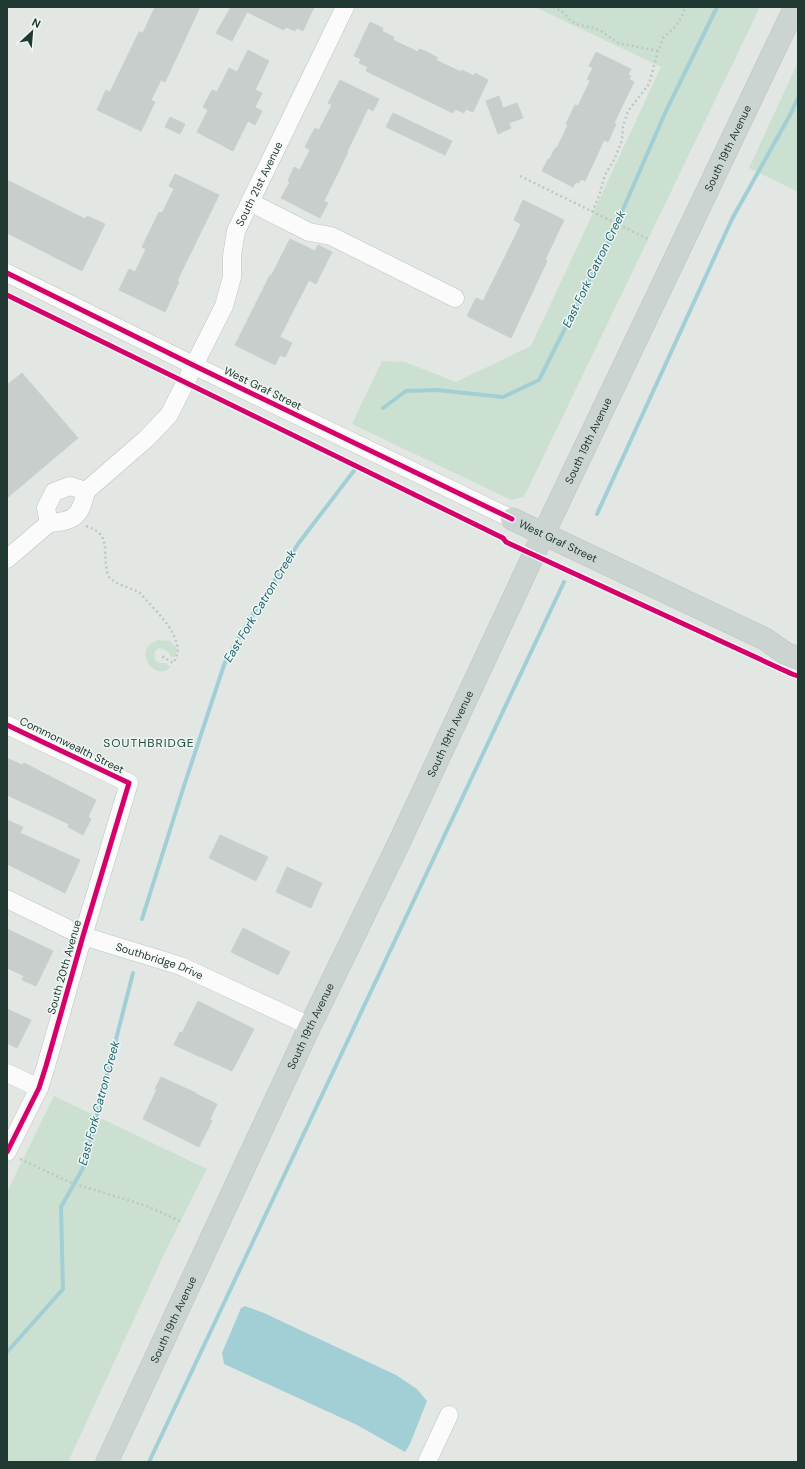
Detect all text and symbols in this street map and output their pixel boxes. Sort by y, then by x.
north arrow [12,12,52,52]
text: N [30,15,43,31]
street label: South 19th Avenue [701,103,754,194]
street label: South 21st Avenue [232,139,286,228]
water label: East Fork Catron Creek [559,207,630,330]
street label: West Graf Street [222,363,304,413]
street label: South 19th Avenue [561,395,615,486]
street label: West Graf Street [517,516,600,565]
water label: East Fork Catron Creek [220,546,300,665]
street label: South 19th Avenue [424,688,476,779]
street label: Commonwealth Street [17,714,127,776]
district label: SOUTHBRIDGE [103,735,195,751]
street label: South 20th Avenue [44,918,84,1016]
street label: Southbridge Drive [114,939,206,982]
street label: South 19th Avenue [284,981,337,1072]
water label: East Fork Catron Creek [75,1038,124,1167]
street label: South 19th Avenue [147,1274,199,1365]

